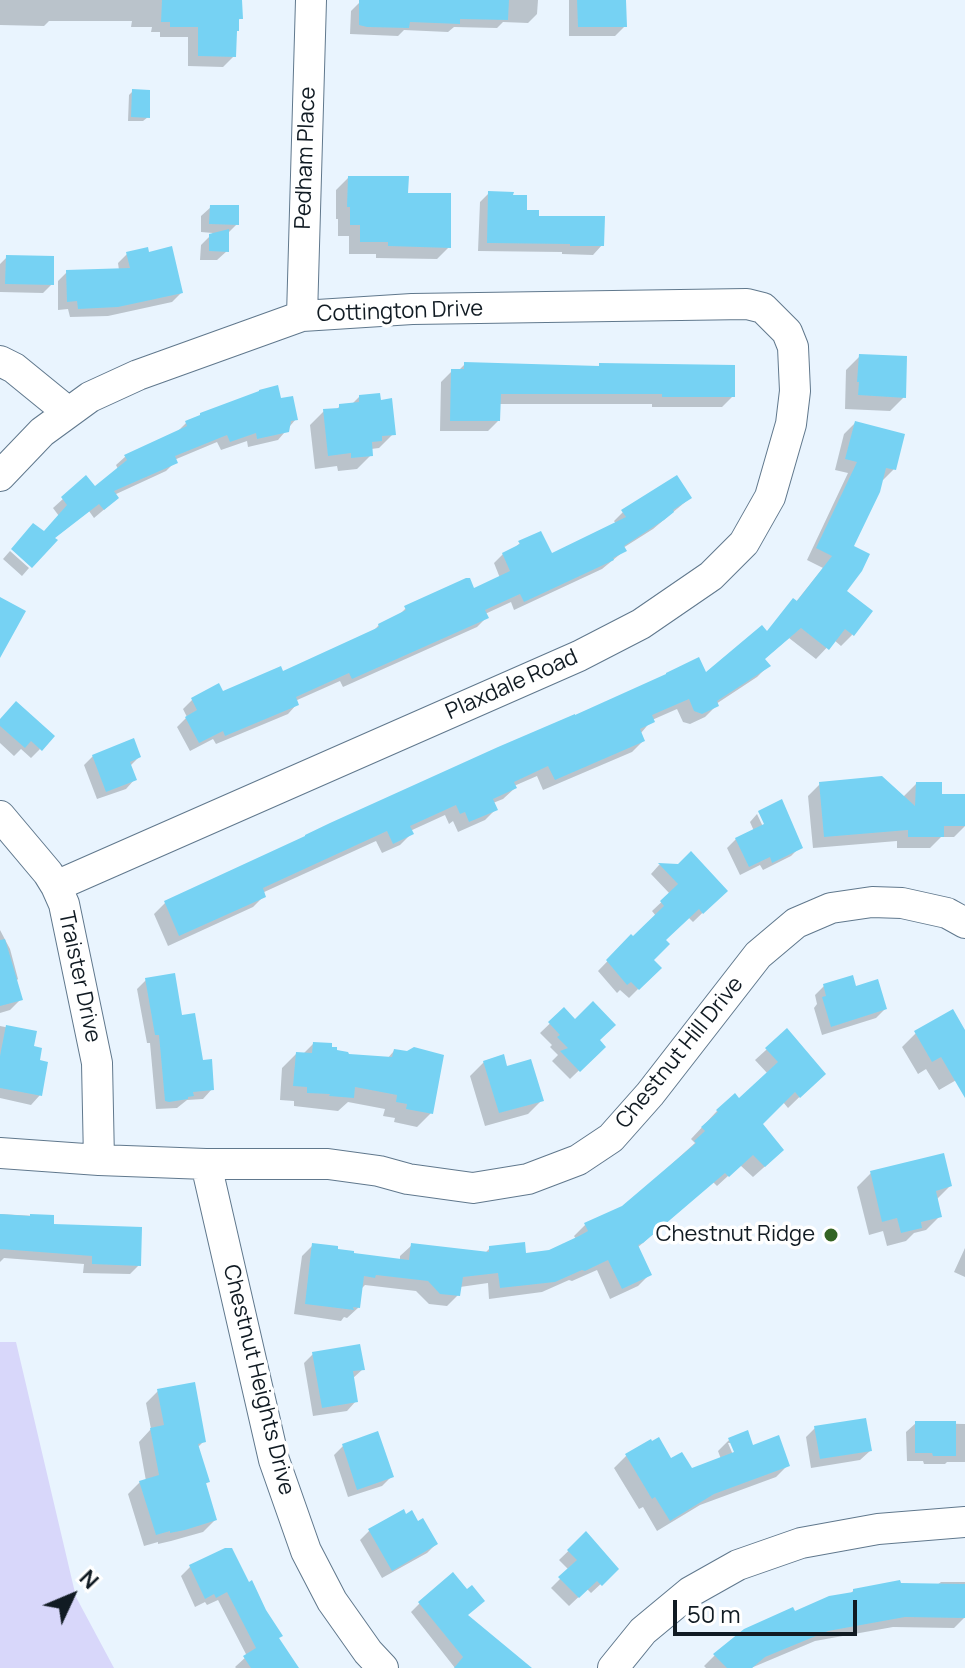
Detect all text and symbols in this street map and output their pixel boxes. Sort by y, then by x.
street label: Pedham Place [290,86,322,230]
street label: Cottington Drive [316,296,484,328]
street label: Plaxdale Road [442,644,582,726]
street label: Traister Drive [52,909,106,1045]
street label: Chestnut Hill Drive [611,972,749,1134]
place label: Chestnut Ridge [656,1222,815,1248]
marker: Chestnut Ridge [822,1226,840,1244]
street label: Chestnut Heights Drive [217,1262,299,1498]
north arrow [32,1556,112,1636]
text: N [73,1563,106,1595]
scale bar [677,1584,861,1634]
text: 50 m [687,1597,741,1630]

